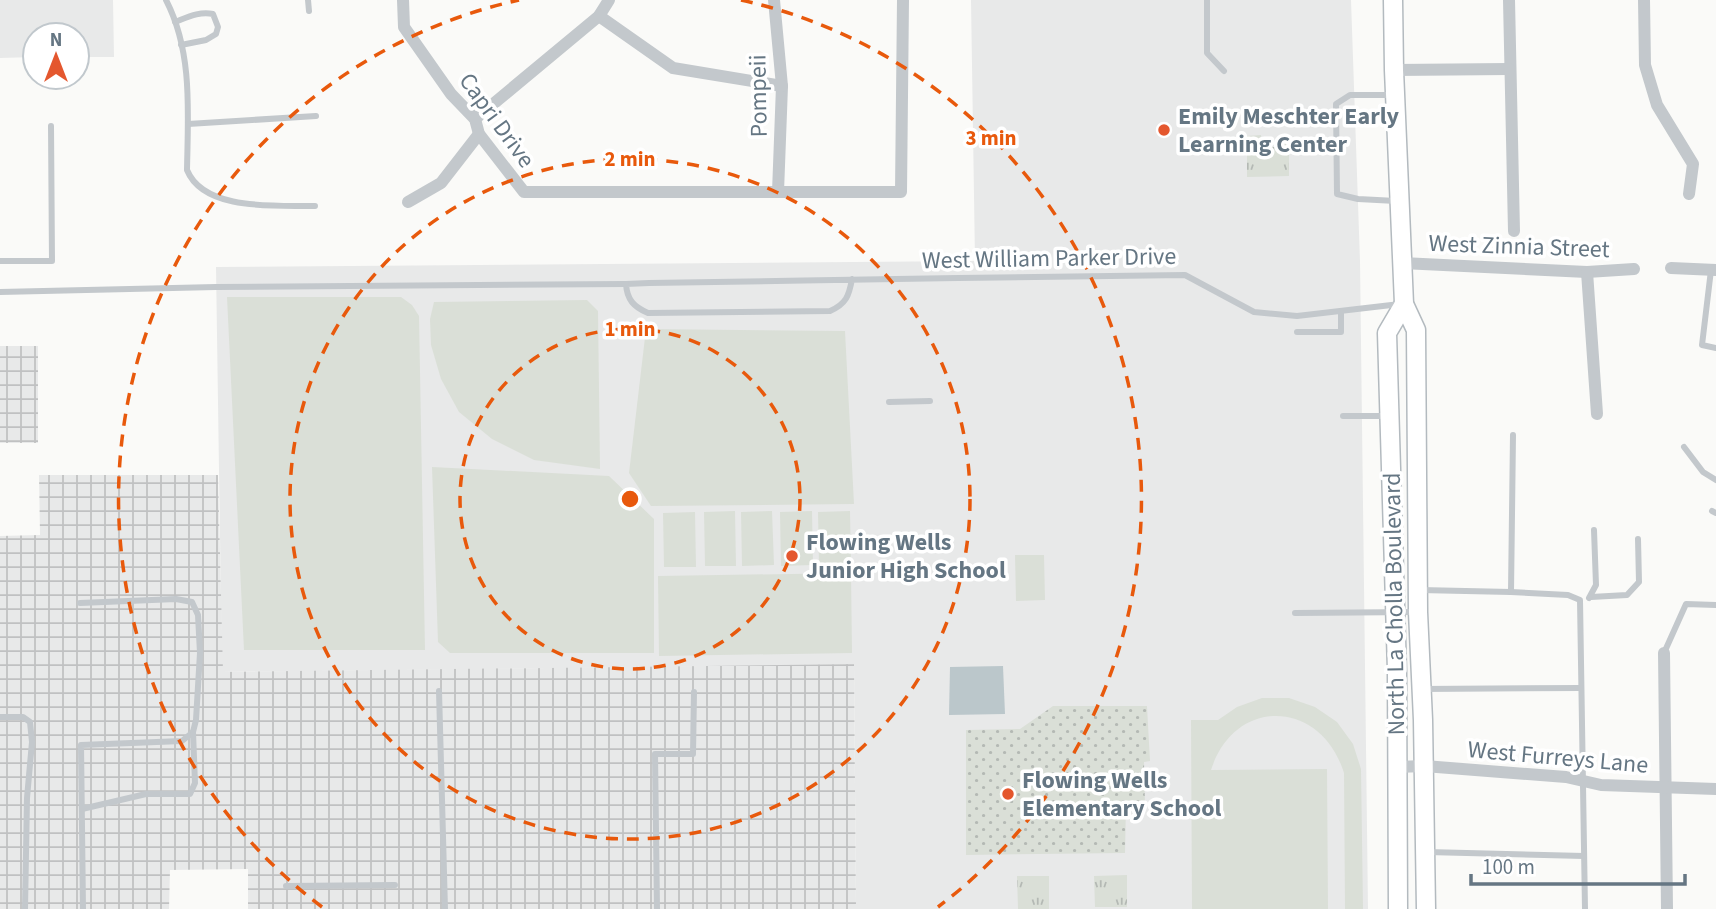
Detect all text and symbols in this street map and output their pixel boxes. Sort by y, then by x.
north arrow [21,21,91,91]
text: N [50,27,62,54]
street label: Pompeii [740,54,777,138]
street label: Capri Drive [450,65,543,175]
place label: Emily Meschter Early Learning Center [1178,99,1400,162]
marker: Emily Meschter Early Learning Center [1156,122,1172,138]
text: 3 min [965,123,1017,153]
text: 2 min [604,144,656,174]
street label: West Zinnia Street [1428,226,1610,267]
street label: West William Parker Drive [922,239,1177,278]
text: 1 min [604,314,656,344]
street label: North La Cholla Boulevard [1375,472,1414,736]
centre of rings [618,487,642,511]
place label: Flowing Wells Junior High School [806,525,1006,588]
marker: Flowing Wells Junior High School [784,548,800,564]
street label: West Furreys Lane [1466,732,1650,783]
place label: Flowing Wells Elementary School [1022,763,1221,826]
marker: Flowing Wells Elementary School [1000,786,1016,802]
scale bar [1471,842,1684,886]
text: 100 m [1482,852,1535,882]

